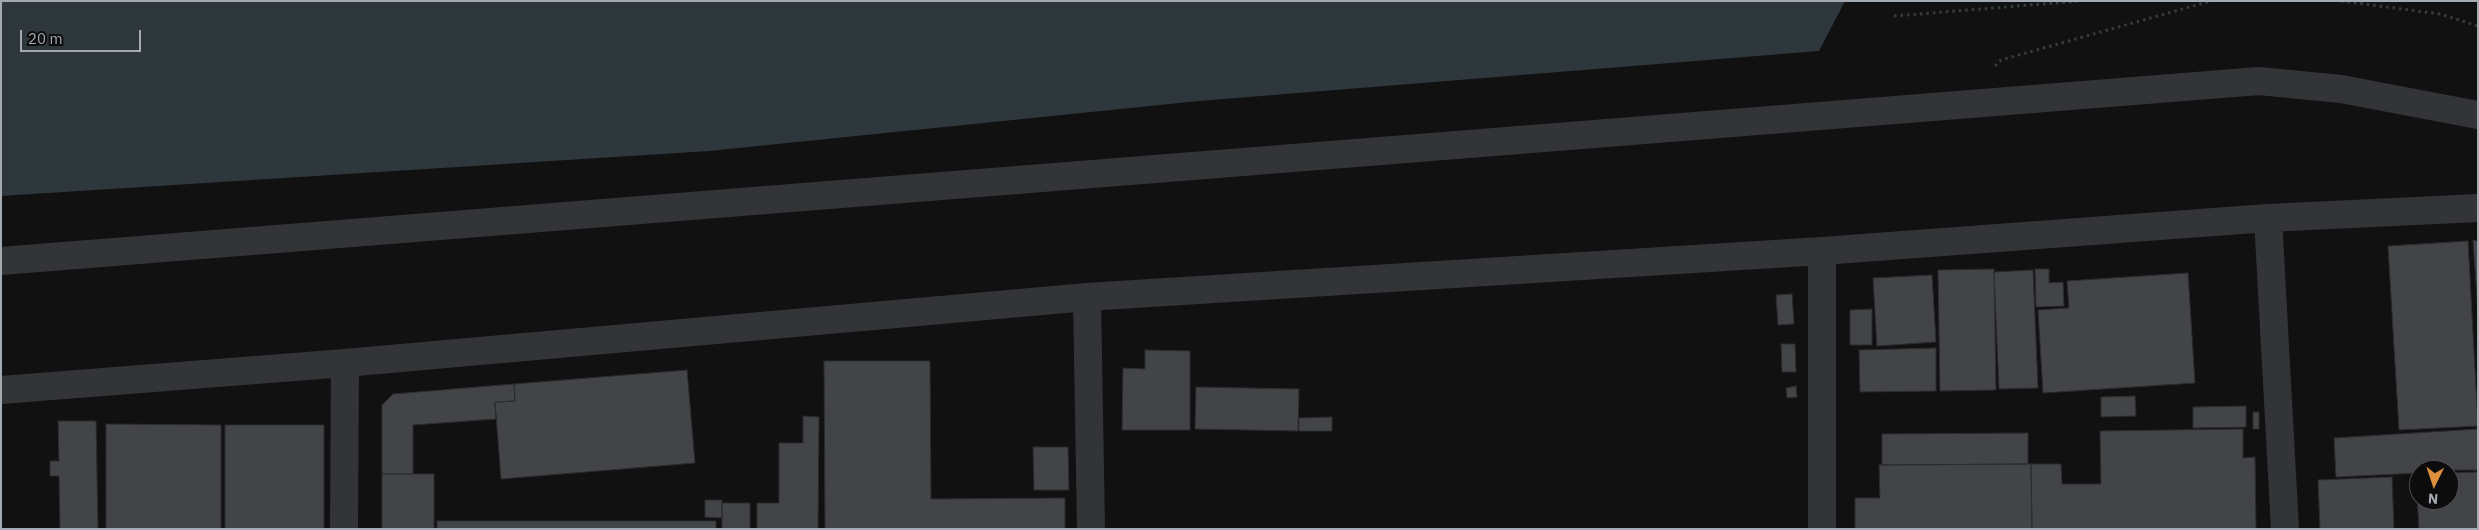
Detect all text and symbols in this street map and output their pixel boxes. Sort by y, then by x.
scale bar [22,20,144,52]
text: 20 m [28,29,63,48]
north arrow [2409,460,2459,510]
text: N [2427,490,2439,508]

